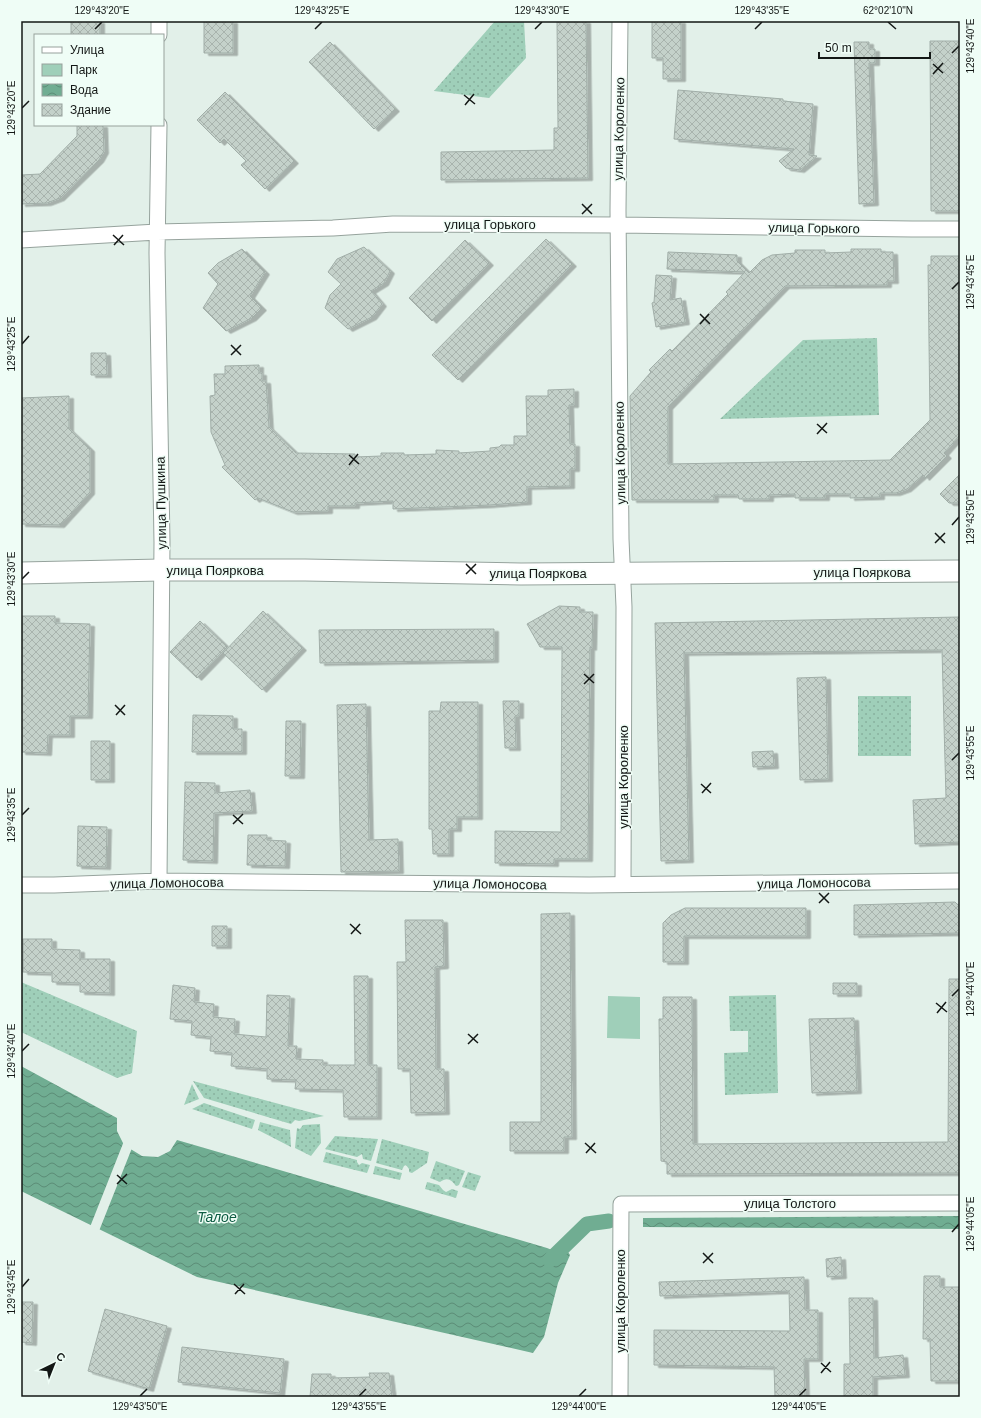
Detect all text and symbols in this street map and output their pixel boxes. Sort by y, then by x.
text: 129°43'20"E [74,5,130,16]
text: 129°43'25"E [294,5,350,16]
text: 129°43'30"E [514,5,570,16]
text: 129°43'35"E [734,5,790,16]
text: 62°02'10"N [863,5,913,16]
text: 129°43'40"E [965,18,976,74]
legend [34,34,164,126]
scale bar [819,34,930,60]
text: 50 m [825,41,852,55]
text: Улица [70,43,104,57]
text: Парк [70,63,98,77]
street label: улица Короленко [611,77,627,181]
text: 129°43'20"E [6,80,17,136]
text: Вода [70,83,98,97]
text: Здание [70,103,111,117]
street label: улица Горького [444,217,536,232]
street label: улица Горького [768,220,860,236]
text: 129°43'45"E [965,254,976,310]
text: 129°43'25"E [6,316,17,372]
street label: улица Короленко [612,401,628,505]
street label: улица Пушкина [153,456,169,550]
text: 129°43'50"E [965,489,976,545]
text: 129°43'30"E [6,551,17,607]
street label: улица Пояркова [166,563,264,578]
street label: улица Пояркова [813,565,911,580]
street label: улица Пояркова [489,566,587,581]
street label: улица Короленко [616,725,631,829]
text: 129°43'55"E [965,725,976,781]
text: 129°43'35"E [6,787,17,843]
street label: улица Ломоносова [110,874,225,891]
street label: улица Ломоносова [757,874,872,891]
street label: улица Ломоносова [433,876,548,893]
text: 129°44'00"E [965,961,976,1017]
text: 129°43'40"E [6,1023,17,1079]
street label: улица Толстого [744,1196,836,1211]
text: 129°44'05"E [965,1196,976,1252]
water label: Талое [197,1209,237,1225]
street label: улица Короленко [613,1249,628,1353]
text: 129°43'45"E [6,1259,17,1315]
north arrow [34,1344,74,1384]
text: С [54,1350,68,1364]
text: 129°43'50"E [112,1401,168,1412]
text: 129°43'55"E [331,1401,387,1412]
text: 129°44'00"E [551,1401,607,1412]
text: 129°44'05"E [771,1401,827,1412]

